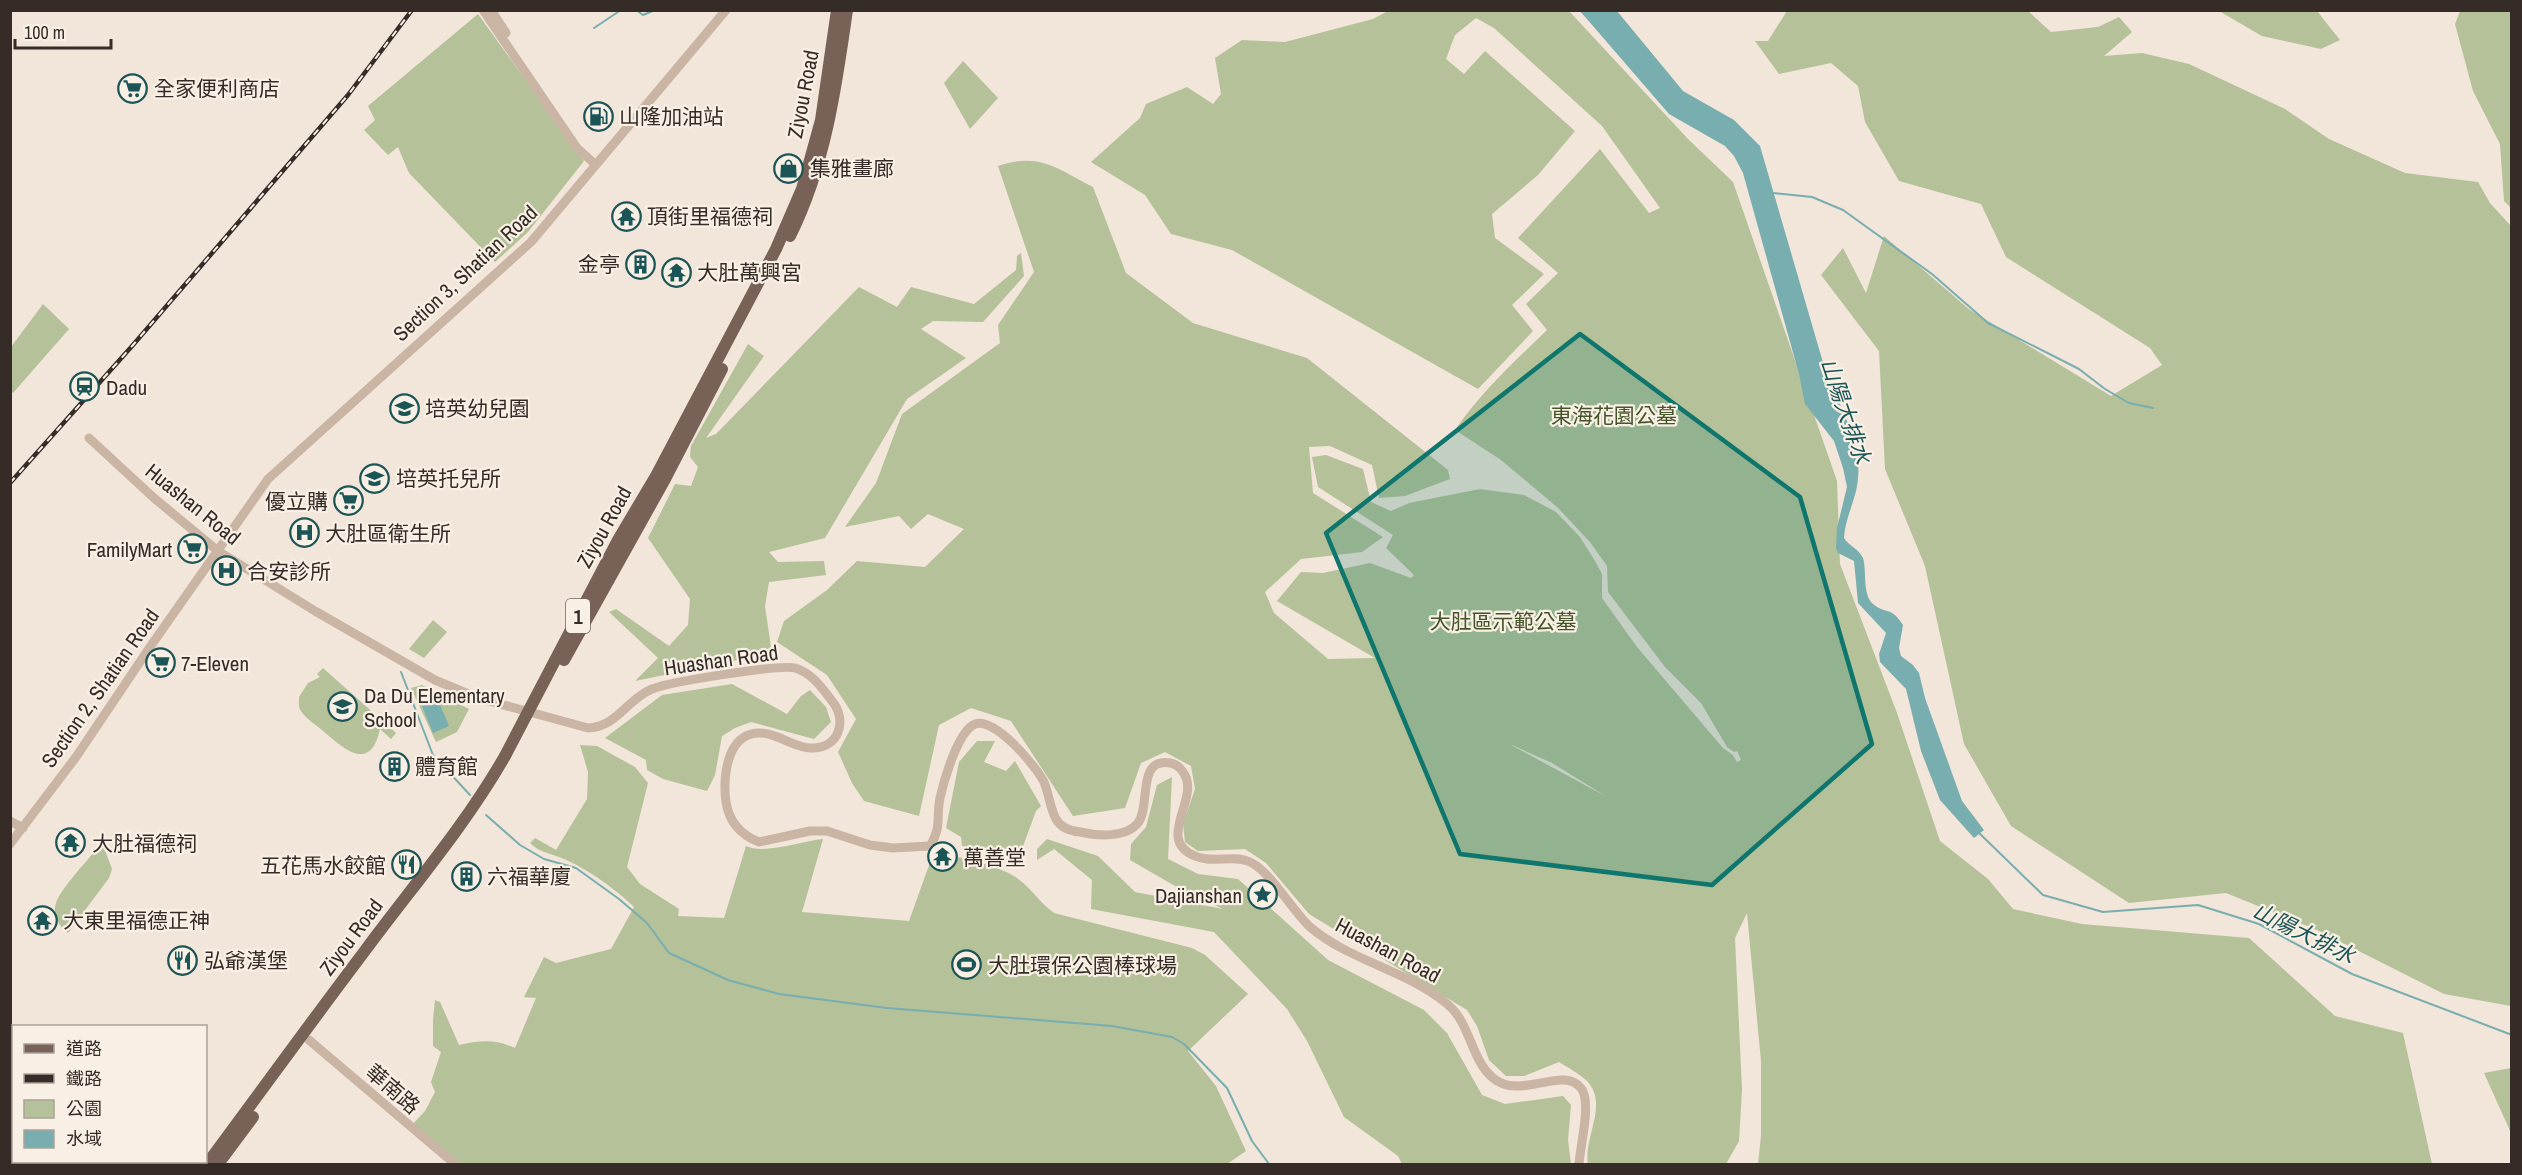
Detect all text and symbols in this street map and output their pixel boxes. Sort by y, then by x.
scale bar [15,12,111,50]
text: 100 m [24,20,65,45]
street label: Ziyou Road [780,48,826,140]
supermarket icon: 全家便利商店 [117,72,149,104]
place label: 全家便利商店 [154,74,280,103]
fuel station icon: 山隆加油站 [582,100,614,132]
place label: 山隆加油站 [619,102,724,131]
shop icon: 集雅畫廊 [773,152,805,184]
place label: 集雅畫廊 [810,154,894,183]
street label: Section 3, Shatian Road [386,198,544,348]
temple icon: 頂街里福德祠 [610,200,642,232]
place label: 頂街里福德祠 [647,202,773,231]
building icon: 金亭 [625,248,657,280]
place label: 金亭 [578,250,620,279]
temple icon: 大肚萬興宮 [660,256,692,288]
place label: 大肚萬興宮 [697,258,802,287]
water label: 山陽大排水 [1814,354,1878,469]
station icon: Dadu [69,371,101,403]
place label: Dadu [106,373,147,402]
school or university icon: 培英幼兒園 [388,392,420,424]
place label: 培英幼兒園 [425,394,530,423]
park label: 東海花園公墓 [1551,401,1677,430]
street label: Huashan Road [139,457,247,551]
school or university icon: 培英托兒所 [359,462,391,494]
place label: 培英托兒所 [396,464,501,493]
street label: Ziyou Road [570,481,638,573]
supermarket icon: 優立購 [333,485,365,517]
place label: 優立購 [265,487,328,516]
hospital icon: 大肚區衛生所 [288,517,320,549]
place label: 大肚區衛生所 [325,519,451,548]
supermarket icon: FamilyMart [177,533,209,565]
place label: FamilyMart [87,535,172,564]
hospital icon: 合安診所 [210,555,242,587]
place label: 合安診所 [247,557,331,586]
road number: 1 [566,599,590,633]
street label: Section 2, Shatian Road [34,603,166,773]
park label: 大肚區示範公墓 [1430,607,1577,636]
street label: Huashan Road [662,638,780,682]
supermarket icon: 7-Eleven [144,647,176,679]
place label: 7-Eleven [181,649,249,678]
place label: Da Du Elementary School [364,681,505,734]
school or university icon: Da Du Elementary School [327,691,359,723]
building icon: 體育館 [378,750,410,782]
place label: 體育館 [415,752,478,781]
temple icon: 大肚福德祠 [55,827,87,859]
place label: 大肚福德祠 [92,829,197,858]
temple icon: 萬善堂 [926,841,958,873]
place label: 萬善堂 [963,843,1026,872]
restaurant icon: 五花馬水餃館 [391,849,423,881]
place label: 五花馬水餃館 [260,851,386,880]
building icon: 六福華廈 [450,860,482,892]
place label: 六福華廈 [487,862,571,891]
place icon: Dajianshan [1247,879,1279,911]
place label: Dajianshan [1155,881,1242,910]
street label: Ziyou Road [313,893,389,981]
water label: 山陽大排水 [2248,895,2361,971]
temple icon: 大東里福德正神 [26,904,58,936]
place label: 大東里福德正神 [63,906,210,935]
street label: Huashan Road [1330,910,1446,990]
restaurant icon: 弘爺漢堡 [167,944,199,976]
place label: 弘爺漢堡 [204,946,288,975]
sports icon: 大肚環保公園棒球場 [951,949,983,981]
place label: 大肚環保公園棒球場 [988,951,1177,980]
legend [12,1025,207,1163]
text: 道路 [66,1036,102,1061]
street label: 華南路 [360,1057,426,1121]
text: 鐵路 [66,1066,102,1091]
text: 公園 [66,1096,102,1121]
text: 水域 [66,1126,102,1151]

